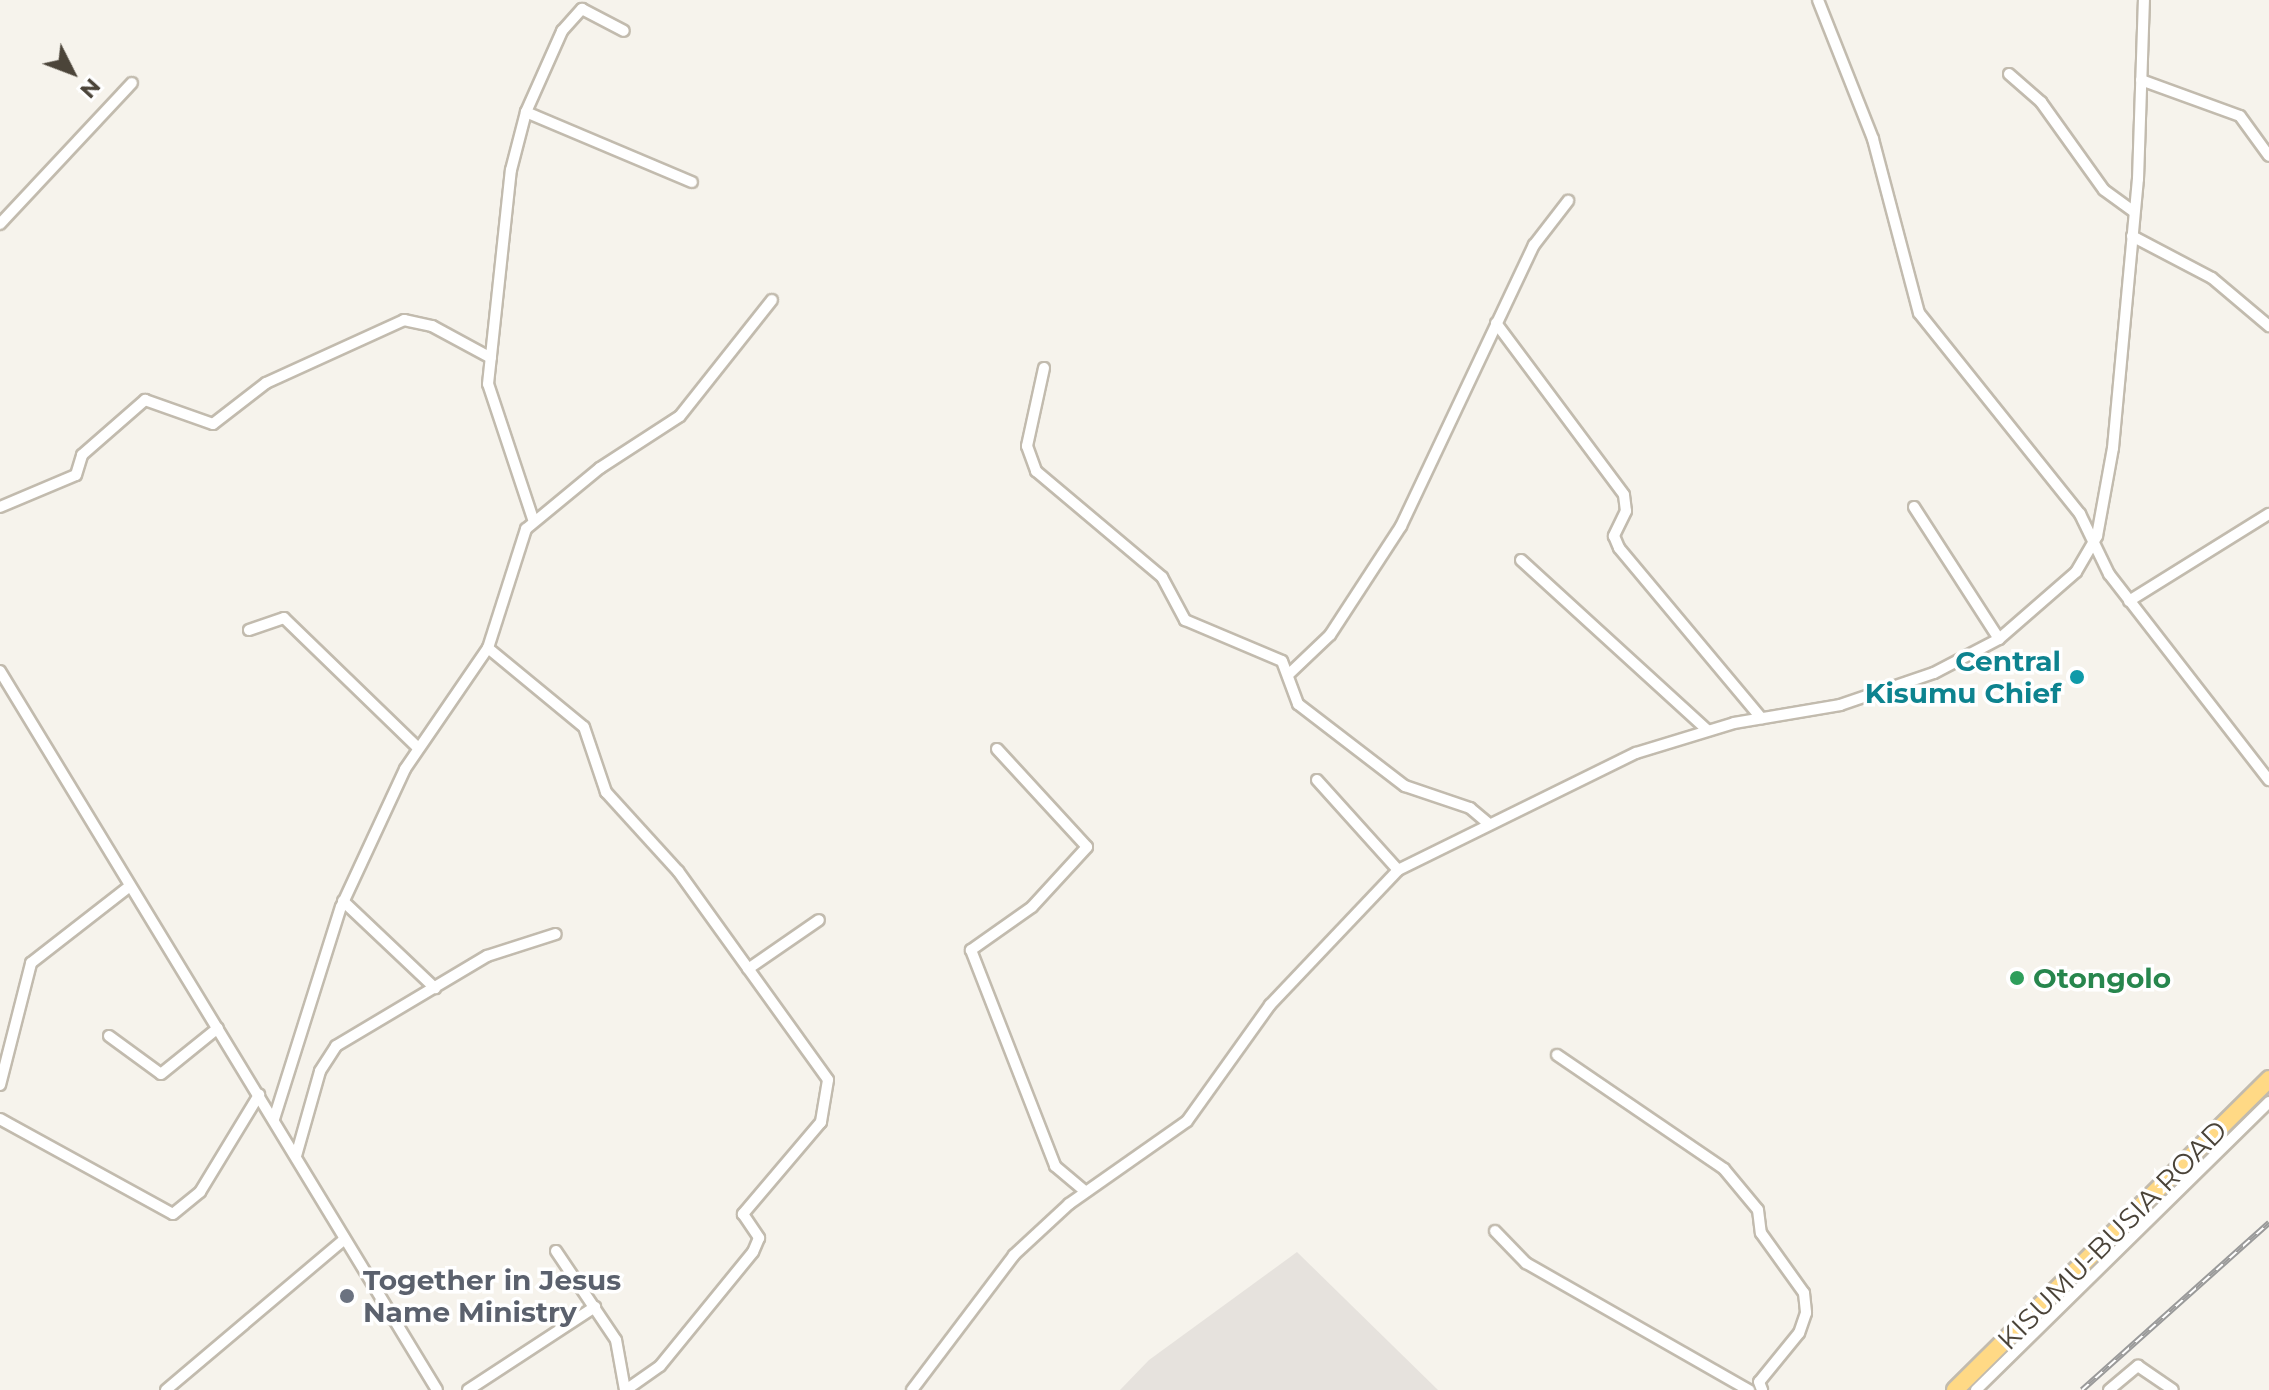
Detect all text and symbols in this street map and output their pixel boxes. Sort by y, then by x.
north arrow [32,32,112,112]
text: N [74,73,106,104]
place label: Central Kisumu Chief [1865,644,2061,710]
marker: Central Kisumu Chief [2068,668,2086,686]
place label: Otongolo [2033,961,2171,995]
marker: Otongolo [2008,969,2026,987]
street label: KISUMU-BUSIA ROAD [1990,1113,2234,1357]
place label: Together in Jesus Name Ministry [363,1263,621,1329]
marker: Together in Jesus Name Ministry [338,1287,356,1305]

